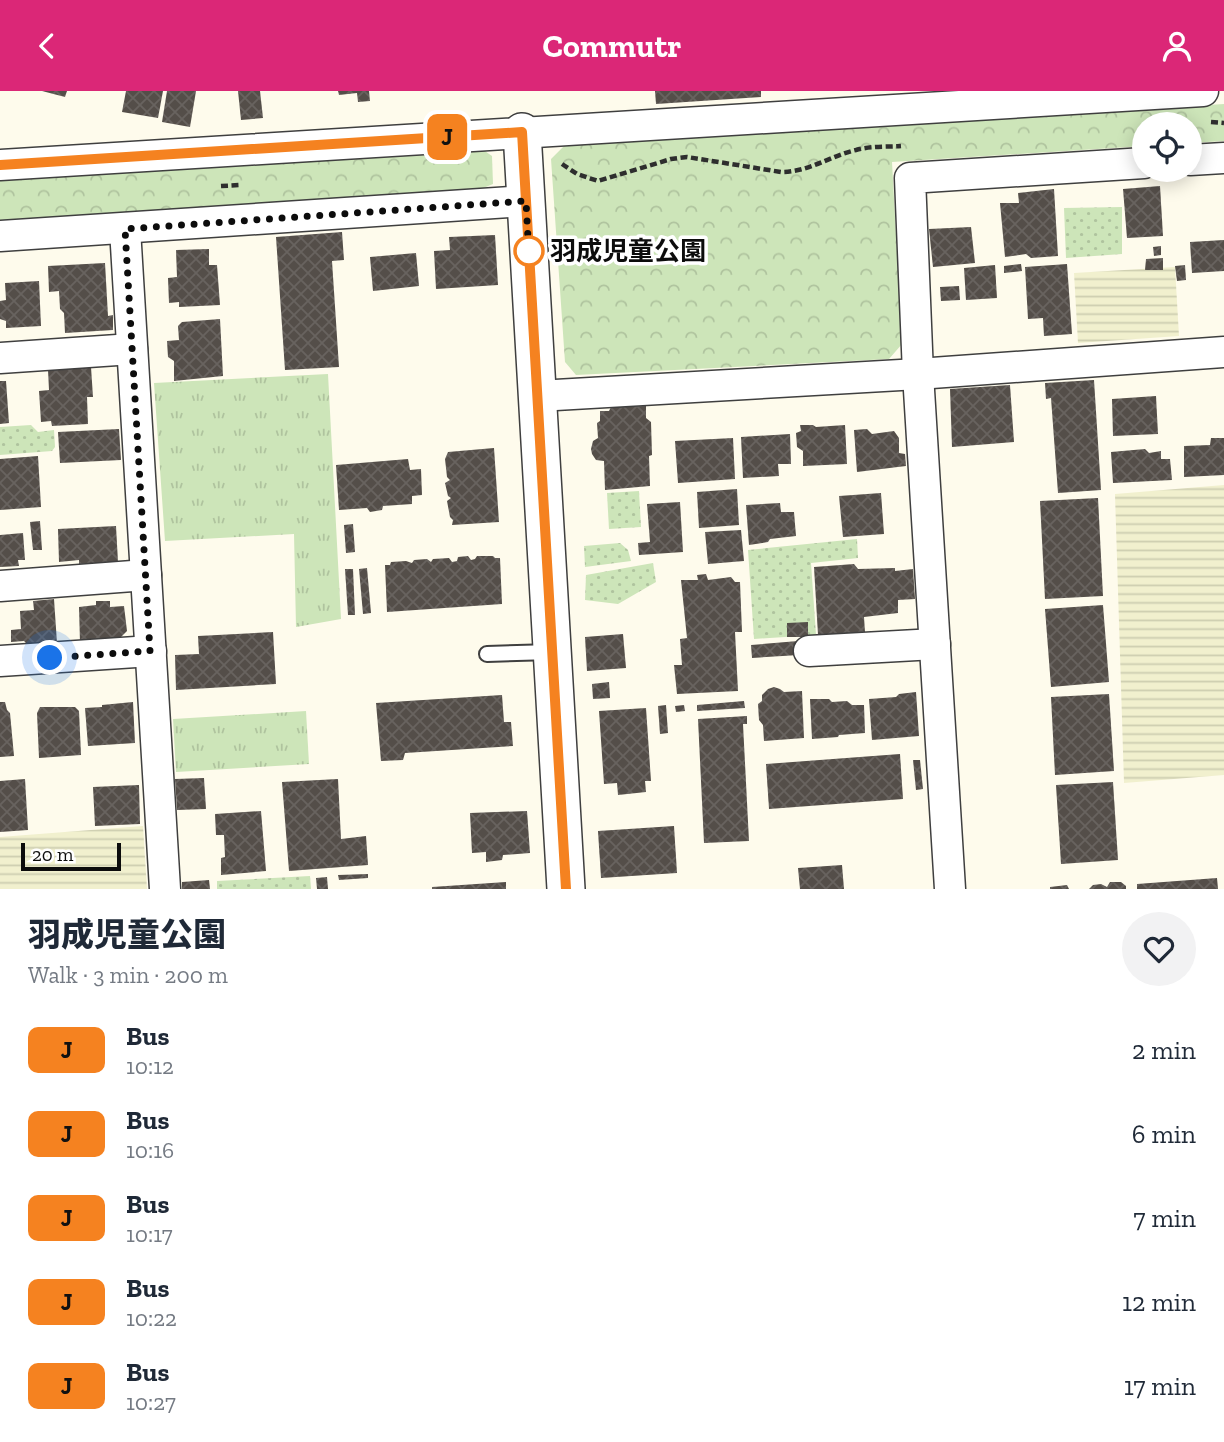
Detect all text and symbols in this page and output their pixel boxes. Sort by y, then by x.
icon: back [28,27,66,65]
text: Commutr [543,27,681,65]
icon: person [1158,27,1196,65]
map controls [1132,112,1202,182]
button: locate [1132,112,1202,182]
line badge: J [424,114,470,160]
text: J [441,122,453,151]
place label: 羽成児童公園 [550,235,706,267]
marker: 羽成児童公園 [514,236,544,266]
your location [32,640,67,675]
scale bar [21,840,121,872]
text: 20 m [32,843,73,866]
button: heart [1122,912,1196,986]
text: 羽成児童公園 [28,915,226,954]
text: Walk · 3 min · 200 m [28,961,228,989]
text: Bus [126,1020,169,1052]
text: 2 min [1132,1034,1196,1066]
text: J [61,1035,72,1064]
text: 10:12 [126,1052,174,1080]
text: Bus [126,1104,169,1136]
text: 6 min [1132,1118,1196,1150]
text: J [61,1119,72,1148]
text: 10:16 [126,1136,174,1164]
text: Bus [126,1188,169,1220]
text: 7 min [1133,1202,1196,1234]
text: J [61,1203,72,1232]
text: 10:17 [126,1220,173,1248]
text: Bus [126,1272,169,1304]
text: 12 min [1122,1286,1196,1318]
text: J [61,1287,72,1316]
text: 10:22 [126,1304,177,1332]
text: Bus [126,1356,169,1388]
text: 17 min [1124,1370,1196,1402]
text: J [61,1371,72,1400]
text: 10:27 [126,1388,176,1416]

